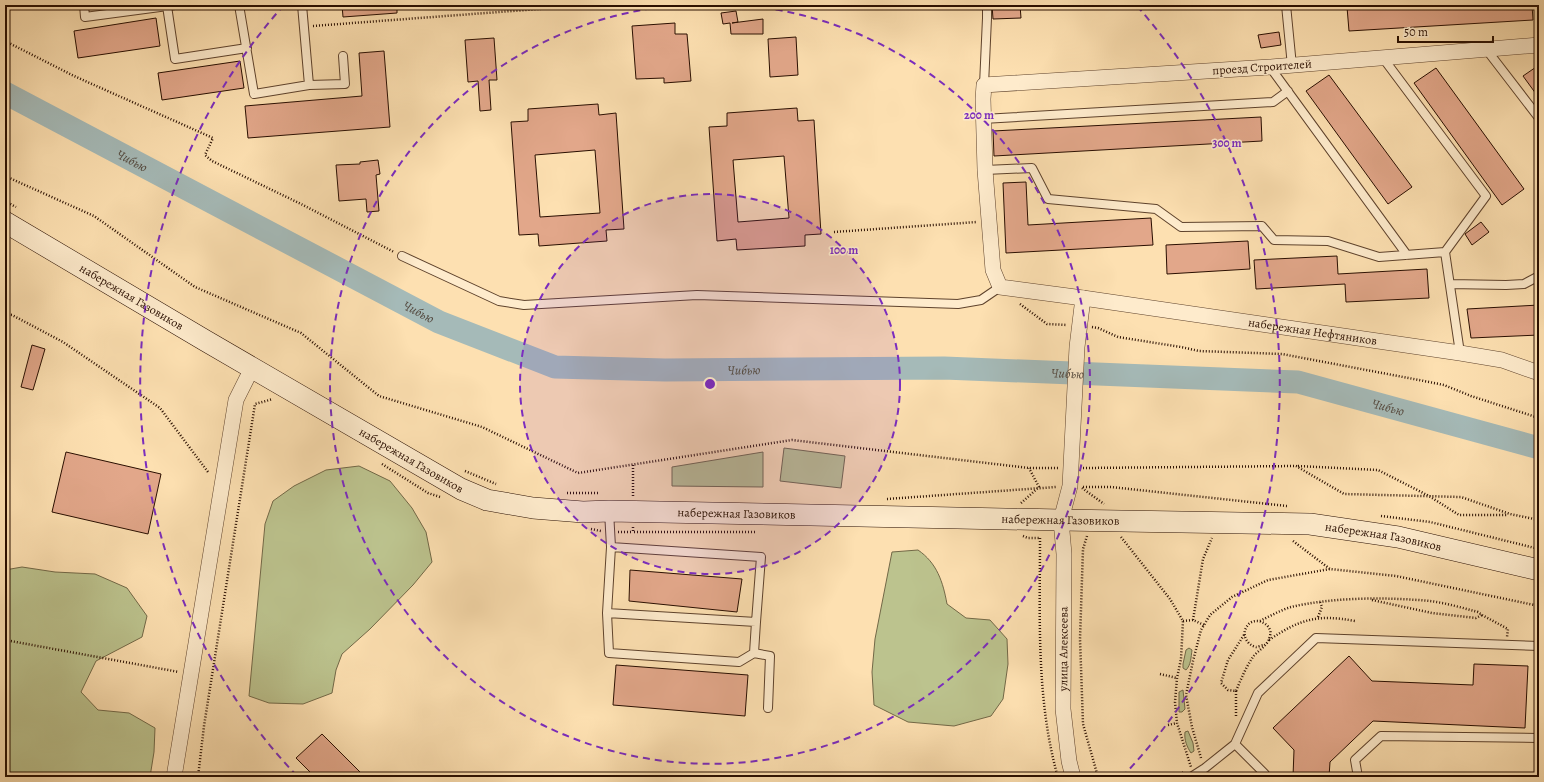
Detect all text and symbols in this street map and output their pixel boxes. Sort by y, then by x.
scale bar [1398,18,1493,44]
text: 50 m [1404,24,1428,40]
street label: проезд Строителей [1212,56,1312,78]
text: 200 m [964,107,994,123]
text: 300 m [1212,135,1242,151]
water label: Чибью [114,145,151,175]
text: 100 m [830,242,858,258]
street label: набережная Газовиков [77,260,187,334]
water label: Чибью [400,296,437,327]
street label: набережная Нефтяников [1247,314,1378,349]
water label: Чибью [727,361,760,378]
water label: Чибью [1051,364,1084,382]
centre of rings [703,377,717,391]
water label: Чибью [1370,394,1406,419]
street label: набережная Газовиков [356,424,467,497]
street label: набережная Газовиков [677,504,796,523]
street label: набережная Газовиков [1001,511,1120,529]
street label: набережная Газовиков [1324,518,1443,555]
street label: улица Алексеева [1055,606,1072,692]

